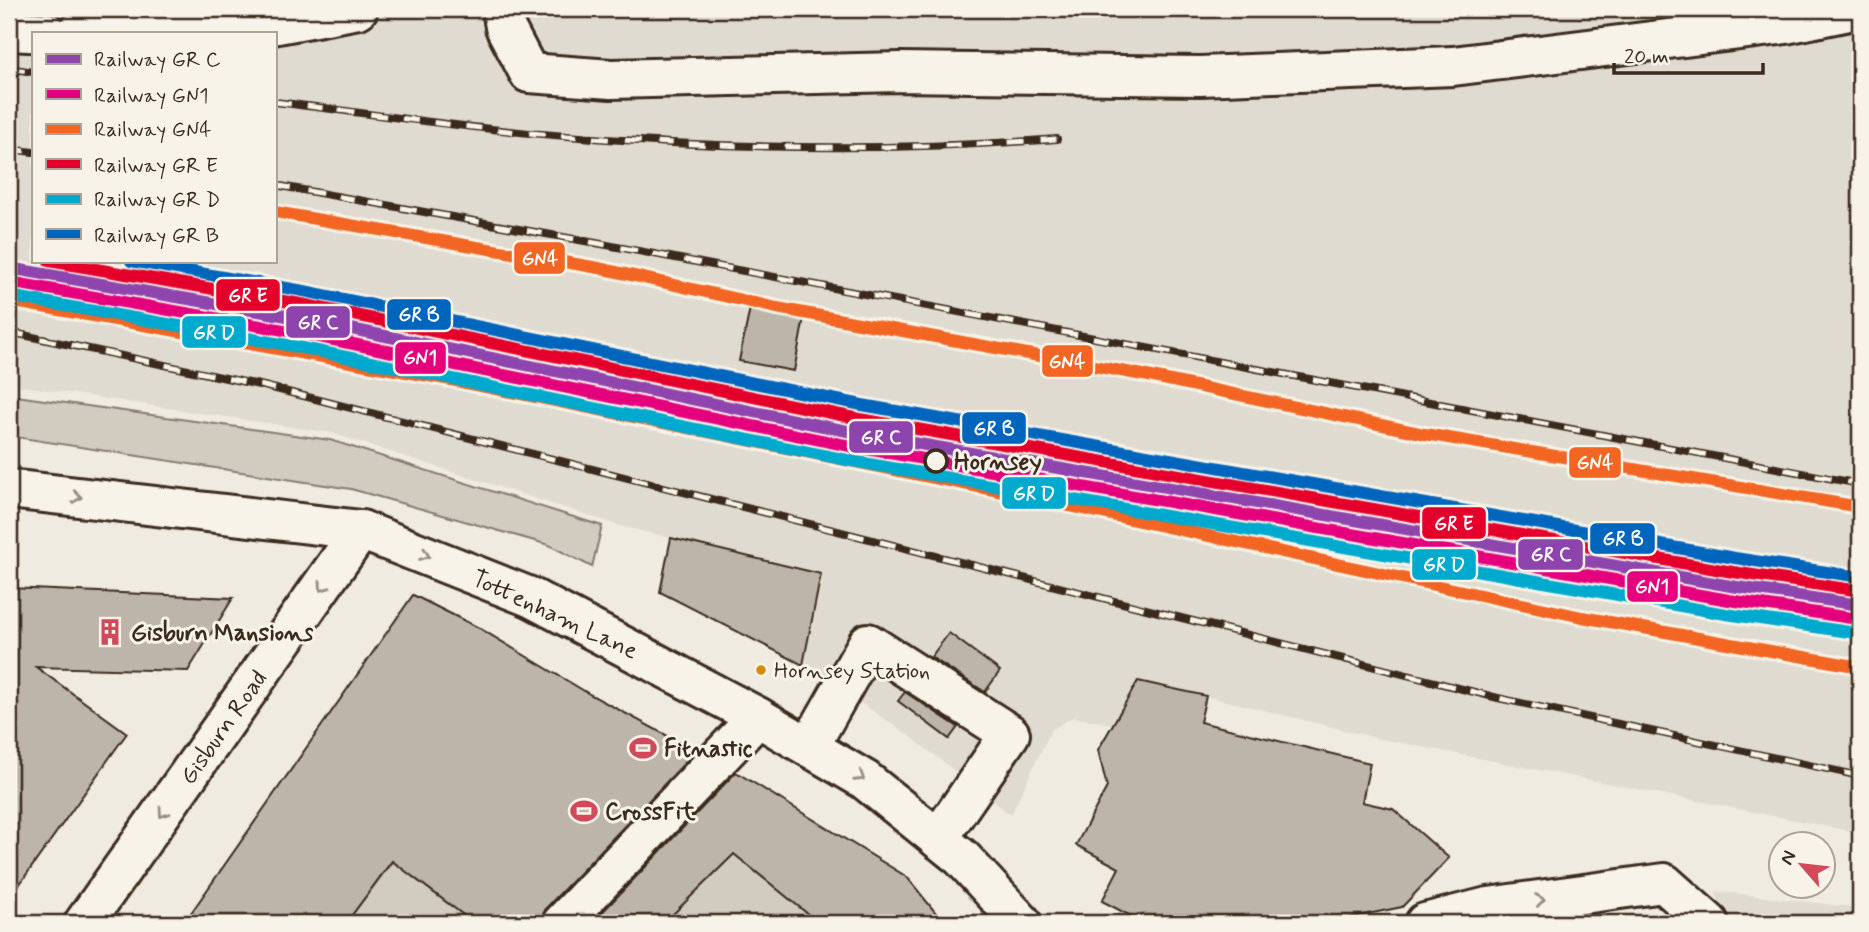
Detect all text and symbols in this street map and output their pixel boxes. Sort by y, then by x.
legend [32,32,276,262]
scale bar [1614,32,1762,76]
text: 20 m [1624,43,1669,71]
text: Railway GR C [94,46,221,74]
text: Railway GN1 [94,82,209,110]
text: Railway GN4 [94,116,212,144]
text: Railway GR E [94,152,218,180]
text: Railway GR D [94,186,220,214]
text: Railway GR B [94,222,219,250]
line badge: GN4 [513,241,566,275]
text: GN4 [522,247,558,272]
line badge: GR E [215,278,281,312]
text: GR E [228,284,268,309]
line badge: GR B [386,298,452,331]
text: GR B [399,303,440,328]
line badge: GR C [285,305,351,339]
text: GR C [298,311,339,336]
line badge: GR D [181,315,247,349]
text: GR D [193,321,235,346]
line badge: GN1 [394,341,447,375]
line badge: GN4 [1041,344,1094,378]
text: GN1 [403,346,437,371]
text: GN4 [1049,350,1085,375]
line badge: GR B [961,411,1027,445]
text: GR B [974,417,1015,442]
line badge: GR C [848,420,914,454]
text: GR C [861,426,902,451]
line badge: GN4 [1568,446,1622,479]
place label: Hornsey [954,447,1042,478]
marker: Hornsey [924,449,948,473]
text: GN4 [1577,451,1613,476]
line badge: GR D [1001,476,1067,510]
text: GR D [1013,482,1055,507]
one-way arrow [71,489,82,504]
line badge: GR E [1421,506,1487,540]
text: GR E [1434,512,1474,537]
line badge: GR B [1589,522,1656,555]
text: GR B [1603,527,1644,552]
line badge: GR C [1517,538,1584,571]
text: GR C [1531,543,1572,568]
one-way arrow [418,547,430,561]
line badge: GR D [1411,548,1477,581]
text: GR D [1423,553,1465,578]
street label: Tottenham Lane [466,563,643,667]
line badge: GN1 [1626,570,1679,603]
text: GN1 [1635,575,1669,600]
one-way arrow [319,579,331,592]
building icon: Gisburn Mansions [95,617,125,647]
place label: Gisburn Mansions [131,618,314,649]
place label: Hornsey Station [774,658,930,686]
marker: Hornsey Station [754,663,768,677]
street label: Gisburn Road [173,665,275,791]
sports icon: Fitnastic [628,733,658,763]
place label: Fitnastic [664,734,753,765]
one-way arrow [852,769,865,782]
sports icon: CrossFit [569,796,599,826]
place label: CrossFit [605,797,696,828]
one-way arrow [159,805,171,818]
north arrow [1768,830,1838,900]
text: N [1774,846,1802,869]
one-way arrow [1534,893,1546,908]

